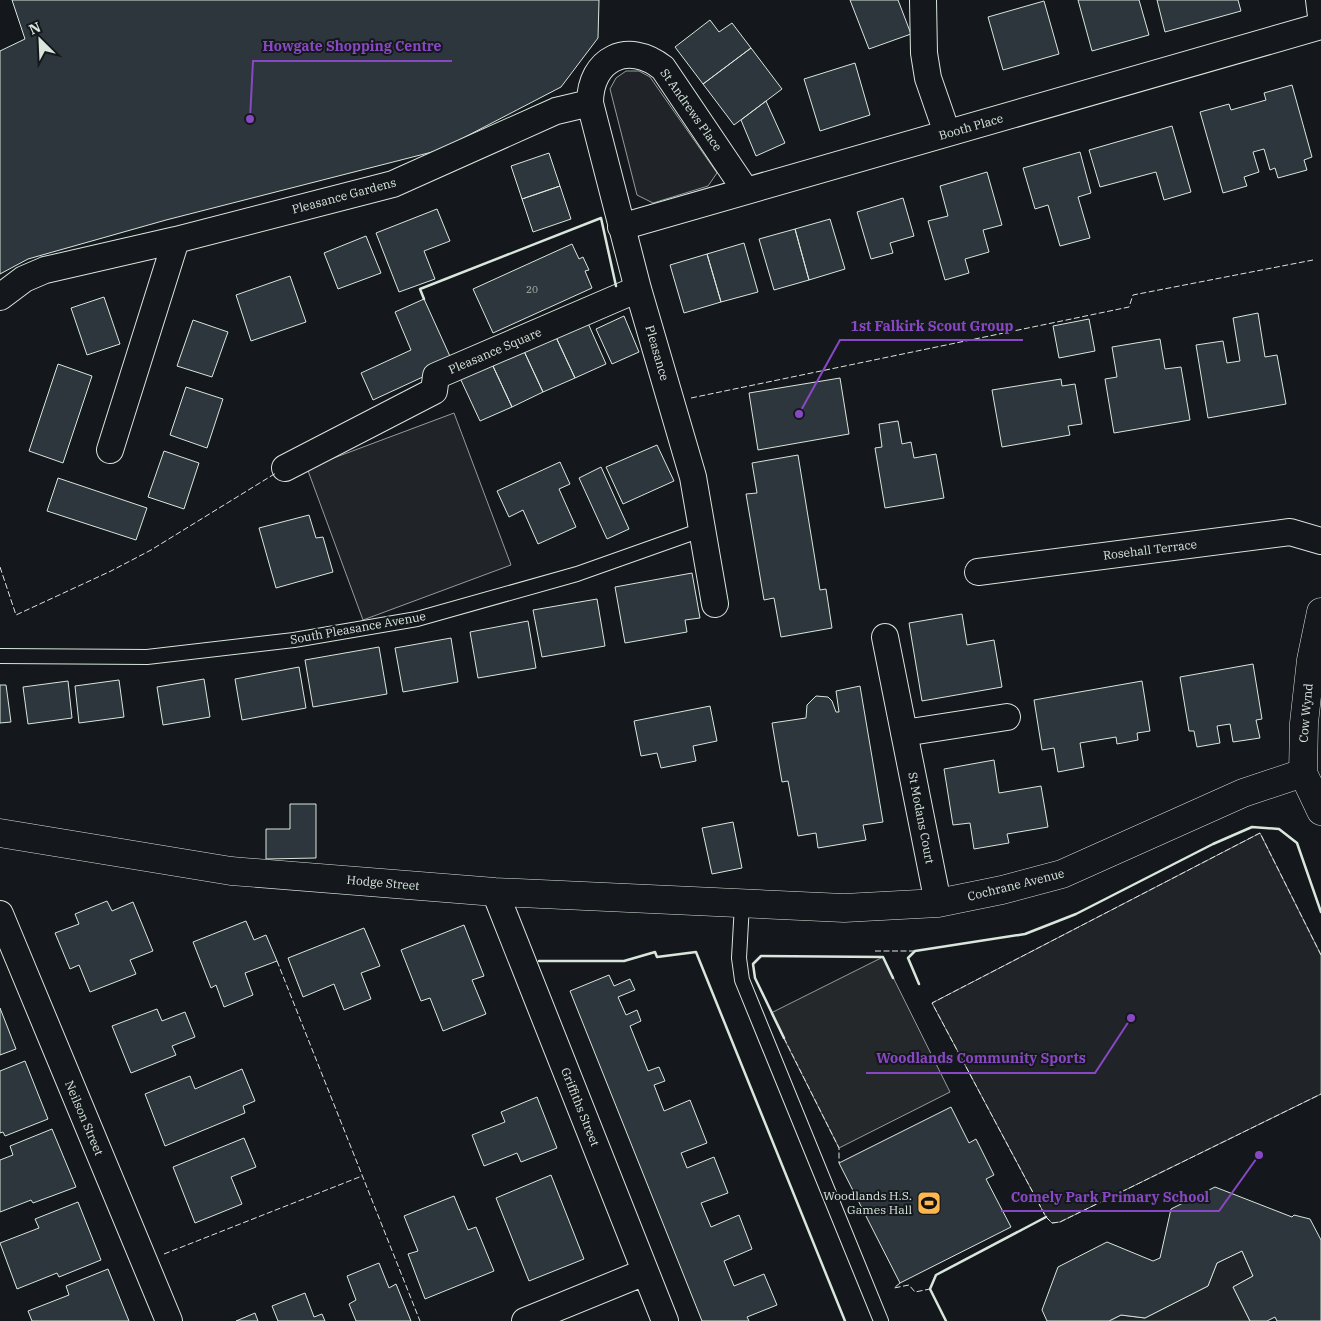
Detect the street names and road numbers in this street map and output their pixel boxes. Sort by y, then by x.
street label: St Andrews Place [657,66,725,154]
street label: Booth Place [937,110,1005,143]
street label: Pleasance Gardens [290,174,398,217]
street label: Pleasance [642,323,673,382]
street label: Pleasance Square [446,324,544,377]
street label: Rosehall Terrace [1102,536,1198,563]
street label: South Pleasance Avenue [289,608,427,647]
street label: Cow Wynd [1295,683,1316,743]
street label: St Modans Court [905,771,938,865]
street label: Cochrane Avenue [966,865,1066,904]
street label: Hodge Street [346,872,420,893]
street label: Griffiths Street [558,1065,603,1148]
street label: Neilson Street [62,1078,107,1157]

